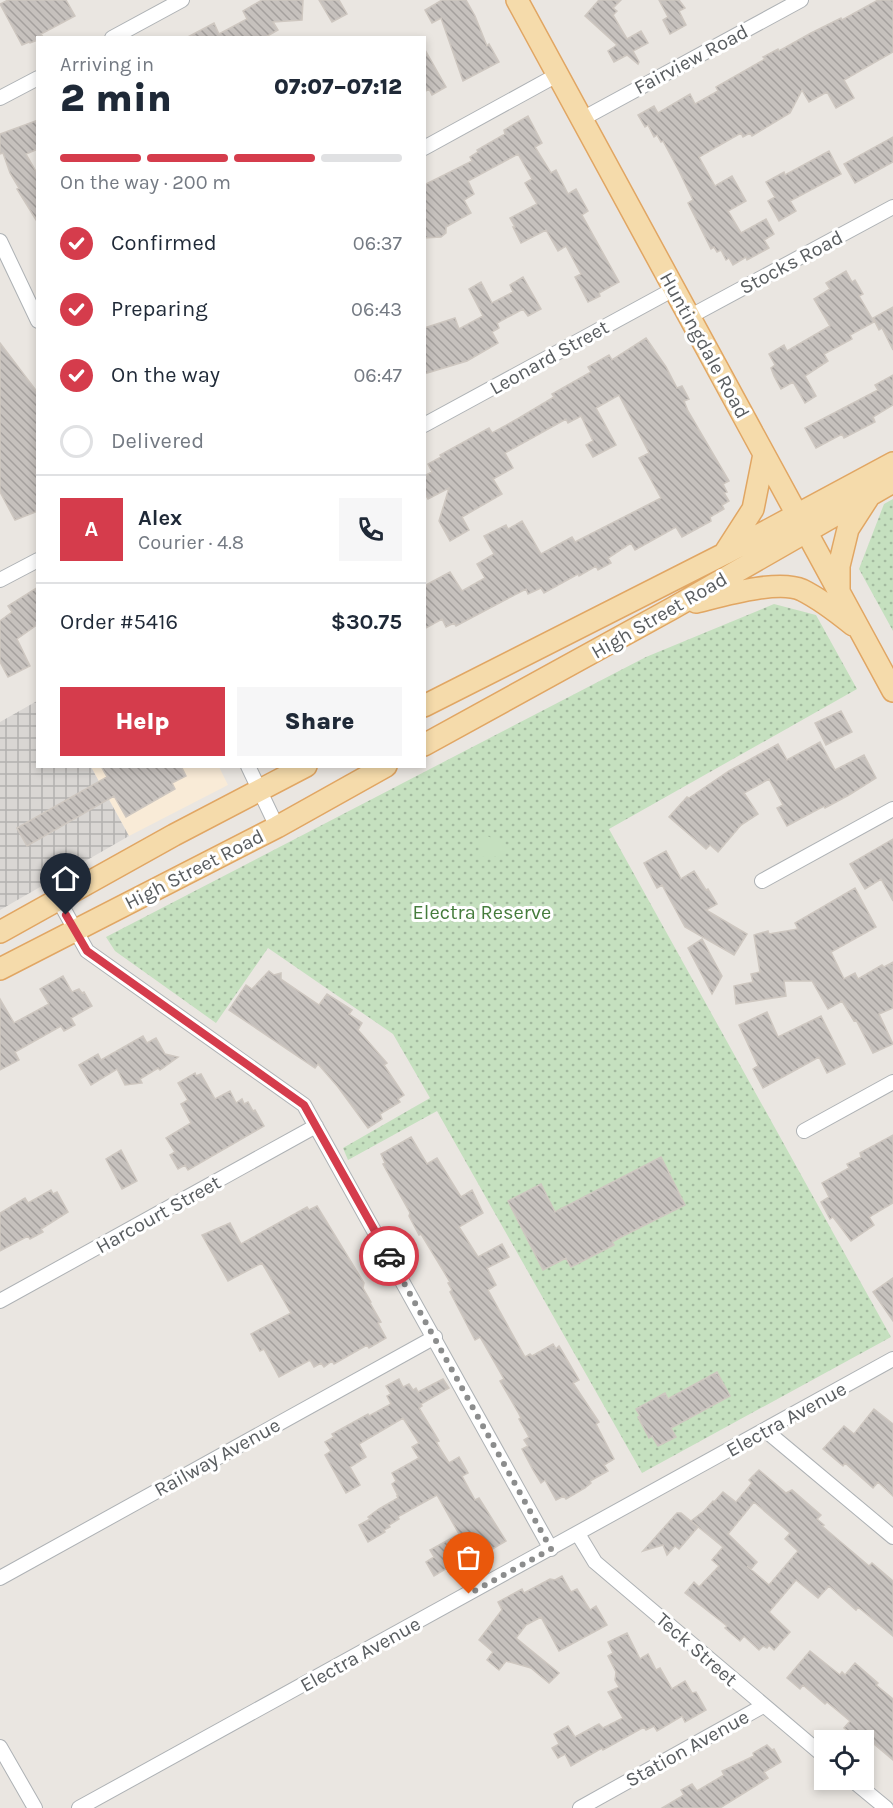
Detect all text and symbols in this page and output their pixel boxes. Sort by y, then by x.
street label: Fairview Road [630,20,752,99]
text: Arriving in [60,53,154,76]
text: 07:07–07:12 [274,74,402,100]
text: 2 min [60,75,172,121]
text: On the way · 200 m [60,171,231,194]
street label: Stocks Road [736,226,847,299]
icon: check [60,227,93,260]
text: Confirmed [111,230,217,256]
text: 06:37 [353,232,402,255]
street label: Huntingdale Road [655,268,754,423]
icon: check [60,293,93,326]
text: Preparing [111,296,208,322]
text: 06:43 [351,298,402,321]
street label: Leonard Street [486,315,613,400]
icon: check [60,359,93,392]
text: On the way [111,362,220,388]
text: 06:47 [354,364,402,387]
text: Delivered [111,428,204,454]
button: phone [339,498,402,561]
text: Alex [138,505,182,531]
text: A [85,516,98,542]
text: Courier · 4.8 [138,531,244,554]
street label: High Street Road [587,567,731,664]
text: Order #5416 [60,609,178,635]
text: $30.75 [331,609,402,635]
button: Help [60,687,225,756]
button: Share [237,687,402,756]
street label: High Street Road [121,824,268,914]
pin [40,853,91,915]
icon: home [49,862,82,895]
park label: Electra Reserve [413,901,551,924]
street label: Harcourt Street [92,1170,225,1258]
courier [359,1226,419,1286]
icon: car [373,1240,406,1273]
street label: Electra Avenue [722,1377,850,1462]
street label: Railway Avenue [150,1413,284,1501]
pin [443,1532,494,1594]
icon: bag [452,1541,485,1574]
street label: Teck Street [651,1608,742,1691]
street label: Electra Avenue [296,1612,424,1697]
street label: Station Avenue [621,1705,753,1792]
map controls [814,1730,874,1790]
button: locate [814,1730,874,1790]

